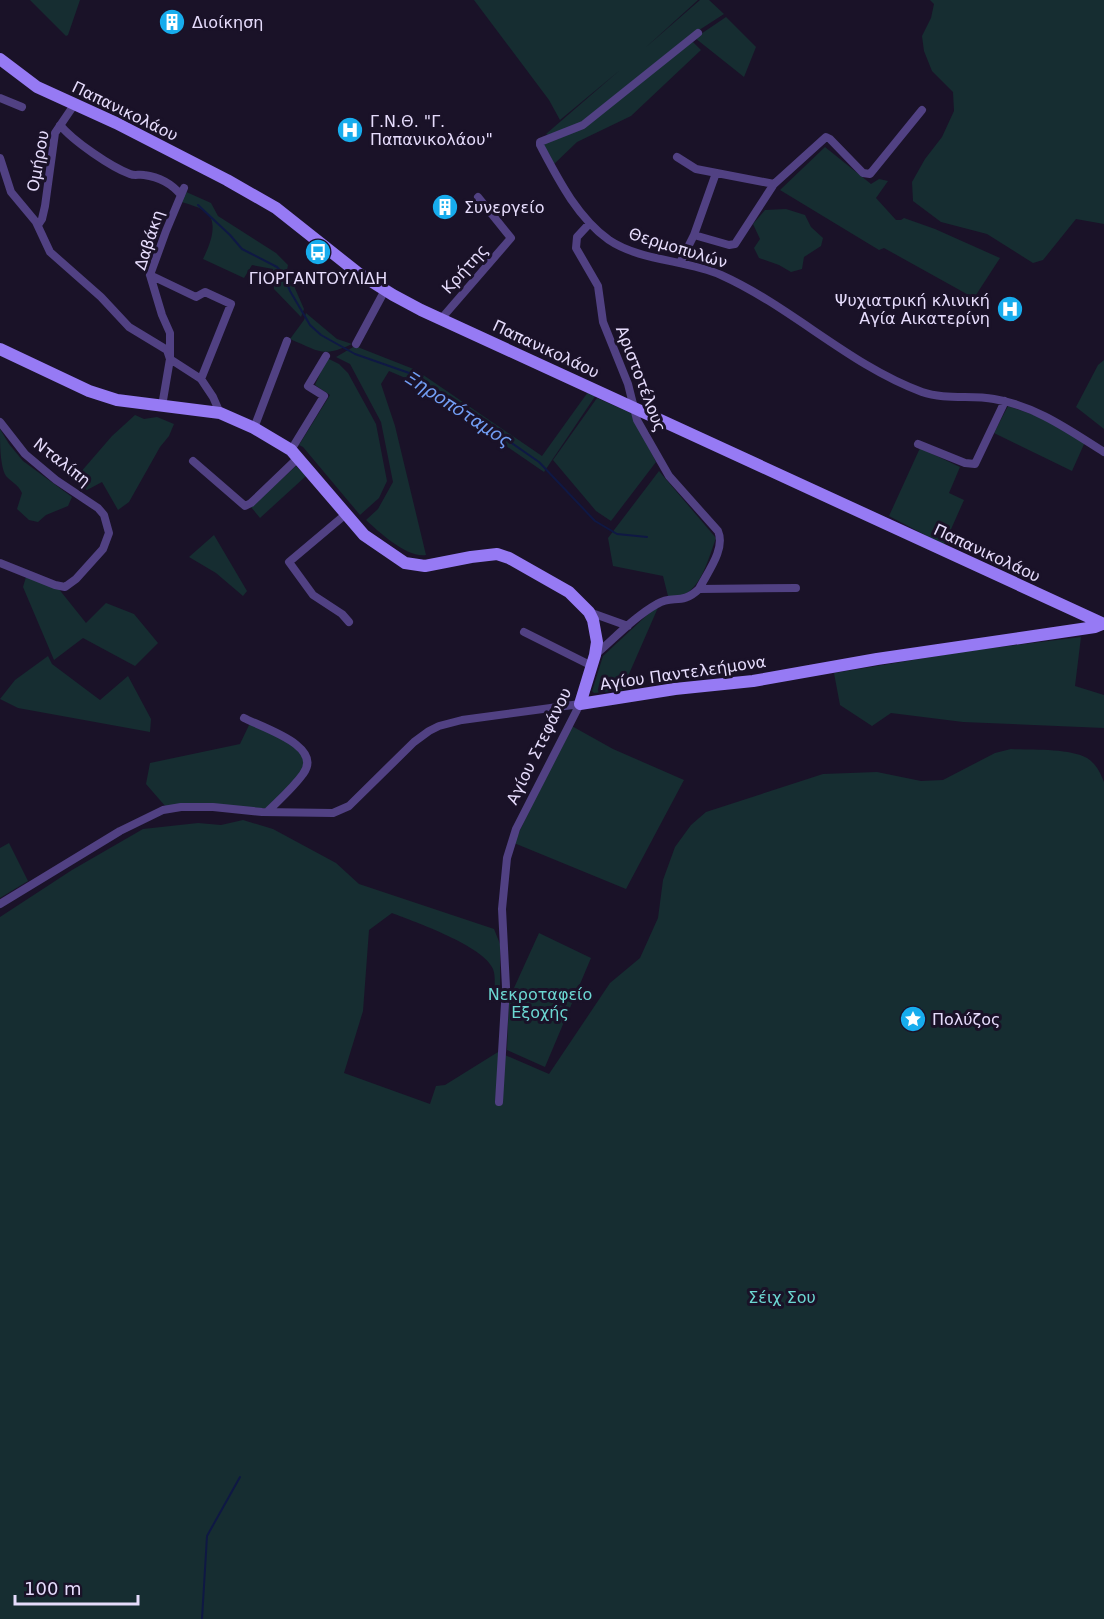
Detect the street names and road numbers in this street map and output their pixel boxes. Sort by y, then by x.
street label: Παπανικολάου [69,77,181,145]
street label: Ομήρου [23,129,53,193]
street label: Δαβάκη [130,208,168,272]
street label: Θερμοπυλών [626,224,730,272]
street label: Κρήτης [438,240,492,298]
street label: Παπανικολάου [490,316,602,382]
street label: Αριστοτέλους [612,323,670,435]
street label: Νταλίπη [30,434,94,490]
street label: Παπανικολάου [931,520,1043,586]
street label: Αγίου Παντελεήμονα [599,652,767,694]
street label: Αγίου Στεφάνου [503,685,575,807]

